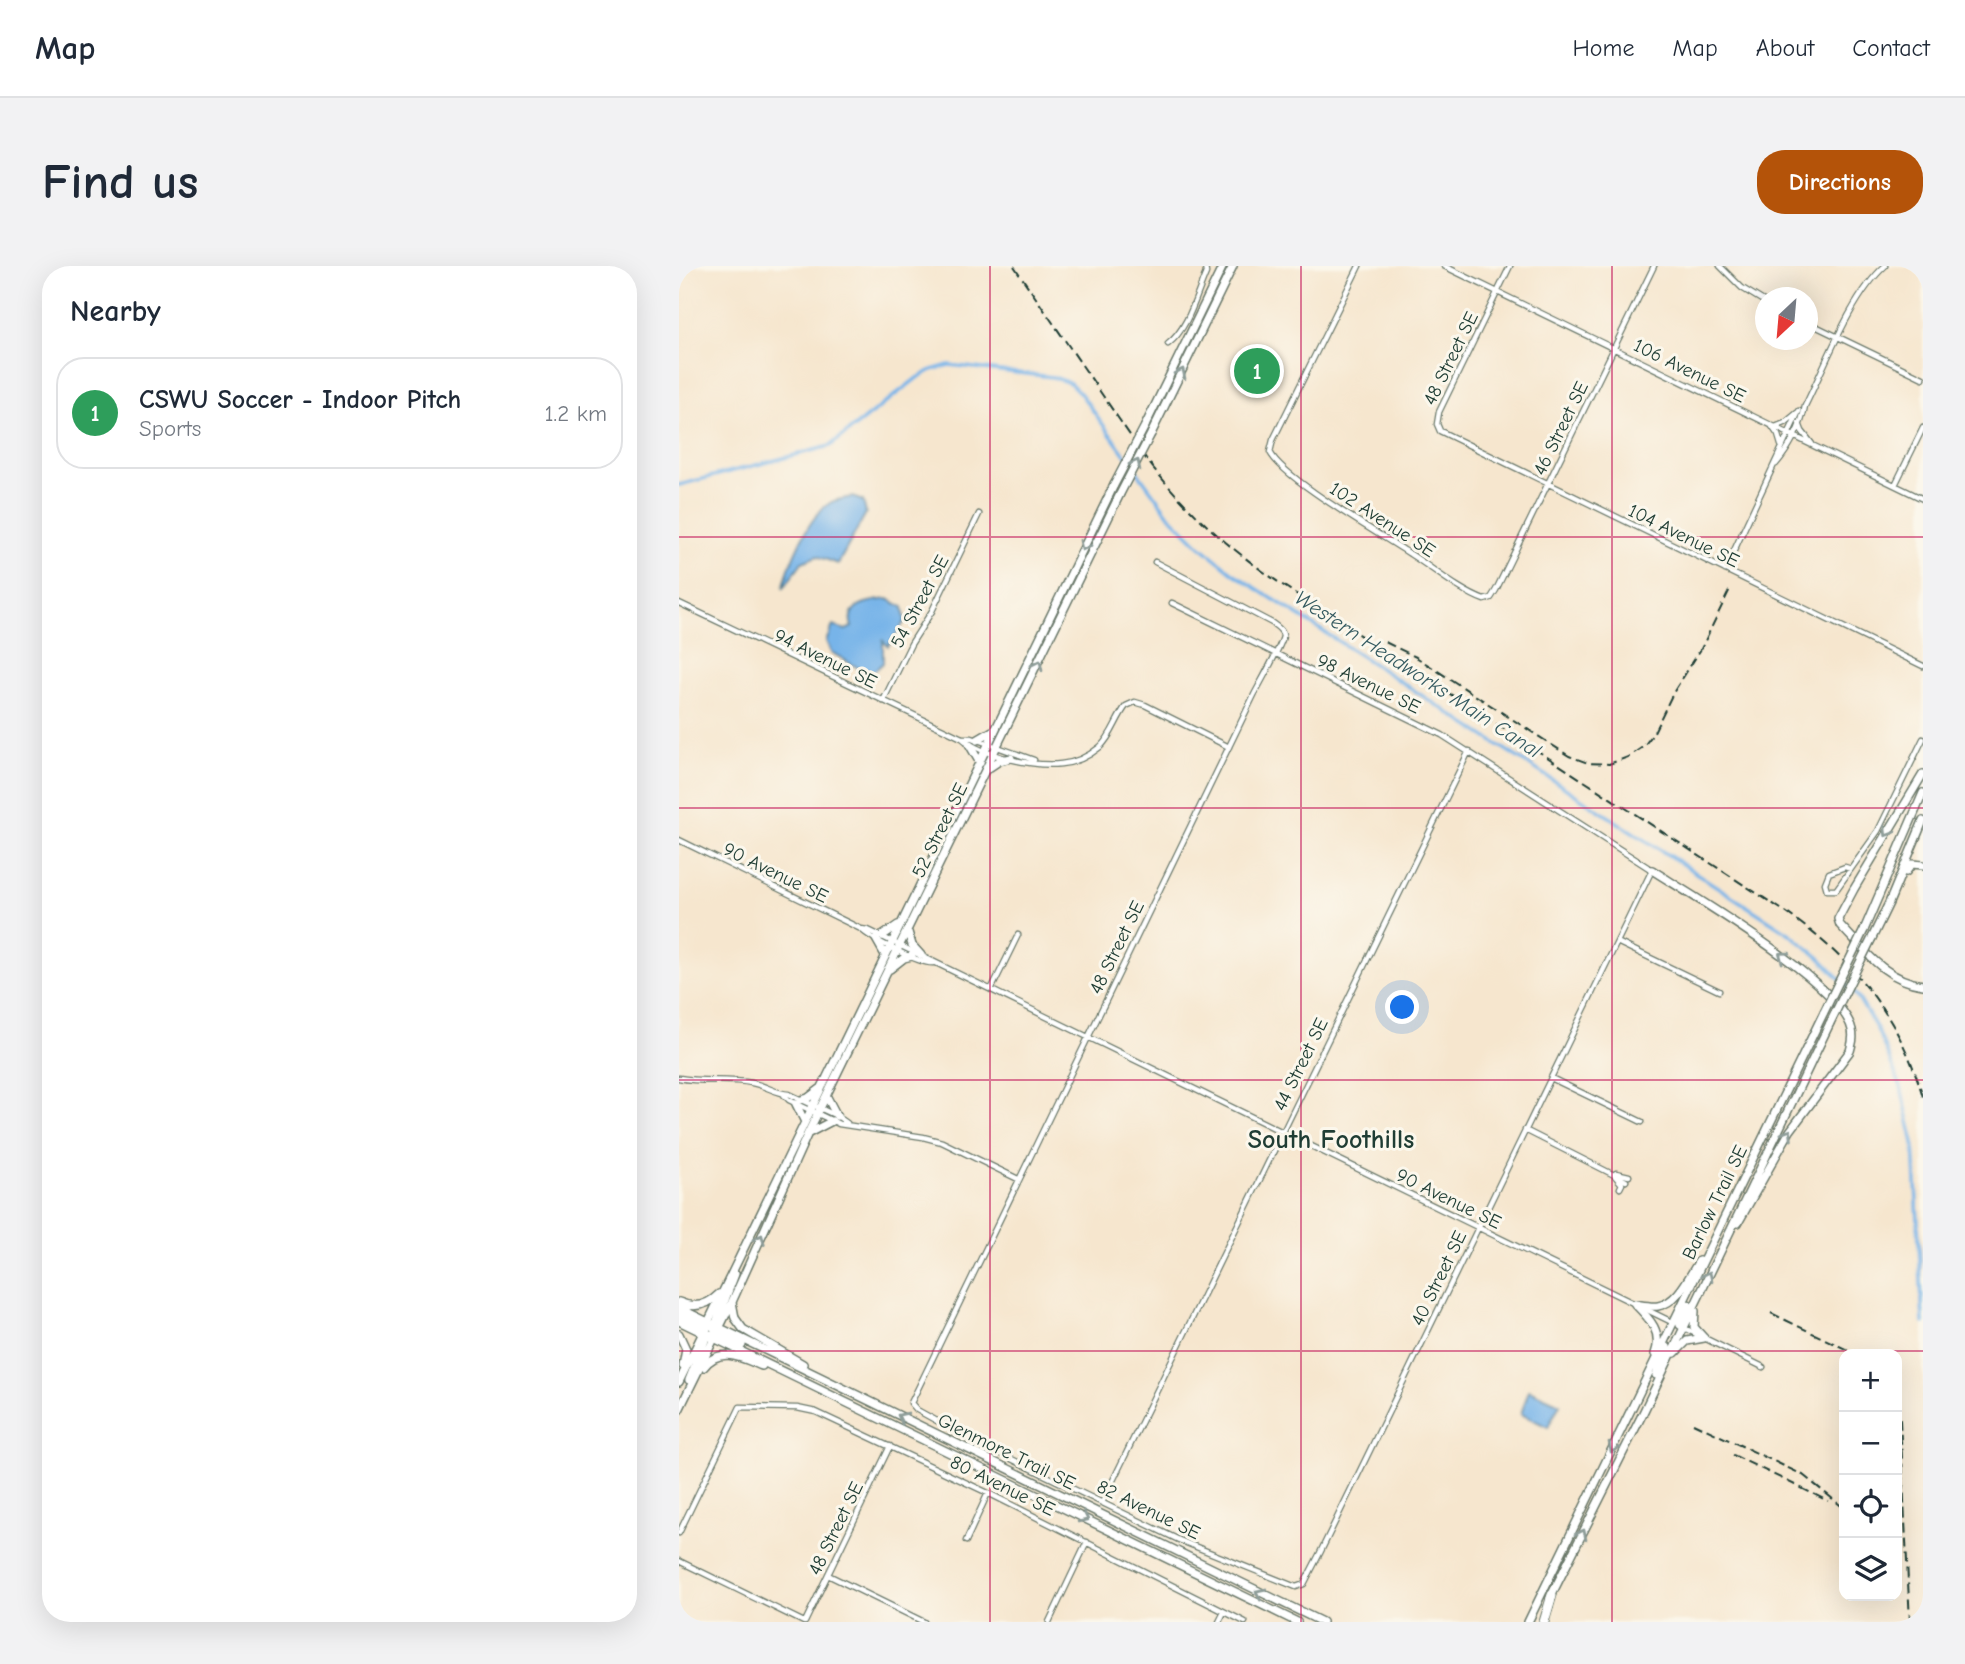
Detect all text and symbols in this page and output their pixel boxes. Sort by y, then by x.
text: Map [35,29,96,67]
text: Home [1573,34,1634,62]
text: Map [1672,34,1718,62]
text: About [1756,34,1814,62]
text: Contact [1852,34,1930,62]
button: Directions [1757,150,1923,214]
text: Find us [42,154,198,210]
north arrow [1755,287,1818,350]
text: Nearby [70,294,161,329]
street label: 48 Street SE [1419,308,1483,409]
street label: 106 Avenue SE [1630,334,1749,408]
pin: 1 [1234,345,1280,397]
one-way arrow [1173,368,1187,380]
street label: 46 Street SE [1529,378,1593,479]
text: CSWU Soccer - Indoor Pitch [139,385,461,415]
text: 1 [90,400,100,427]
text: 1.2 km [545,400,607,427]
text: Sports [139,415,201,442]
one-way arrow [1127,459,1141,471]
street label: 102 Avenue SE [1326,478,1439,562]
street label: 104 Avenue SE [1624,500,1743,572]
one-way arrow [1078,539,1092,551]
street label: 54 Street SE [886,551,953,652]
water label: Western Headworks Main Canal [1290,585,1546,763]
street label: 94 Avenue SE [771,625,881,693]
street label: 98 Avenue SE [1313,649,1424,718]
one-way arrow [1029,660,1043,672]
street label: 52 Street SE [908,780,972,881]
one-way arrow [1884,825,1897,838]
street label: 90 Avenue SE [719,838,832,908]
street label: 48 Street SE [1085,897,1149,998]
one-way arrow [1778,952,1791,965]
your location [1385,990,1419,1024]
street label: 44 Street SE [1269,1014,1333,1114]
district label: South Foothills [1248,1125,1414,1155]
one-way arrow [1780,1128,1793,1141]
street label: Barlow Trail SE [1678,1142,1752,1263]
street label: 90 Avenue SE [1392,1164,1505,1234]
street label: 40 Street SE [1406,1227,1471,1330]
one-way arrow [752,1234,766,1246]
one-way arrow [1699,1271,1713,1283]
map controls [1839,1349,1902,1601]
button: + [1839,1349,1902,1412]
street label: Glenmore Trail SE [934,1409,1079,1495]
one-way arrow [897,1412,909,1426]
button: − [1839,1412,1902,1475]
one-way arrow [1607,1441,1621,1453]
street label: 80 Avenue SE [947,1451,1059,1521]
street label: 82 Avenue SE [1093,1475,1204,1544]
button: locate [1839,1475,1902,1538]
street label: 48 Street SE [804,1478,868,1579]
one-way arrow [1077,1510,1089,1524]
one-way arrow [1574,1529,1588,1541]
button: layers [1839,1538,1902,1601]
one-way arrow [1255,1587,1267,1601]

